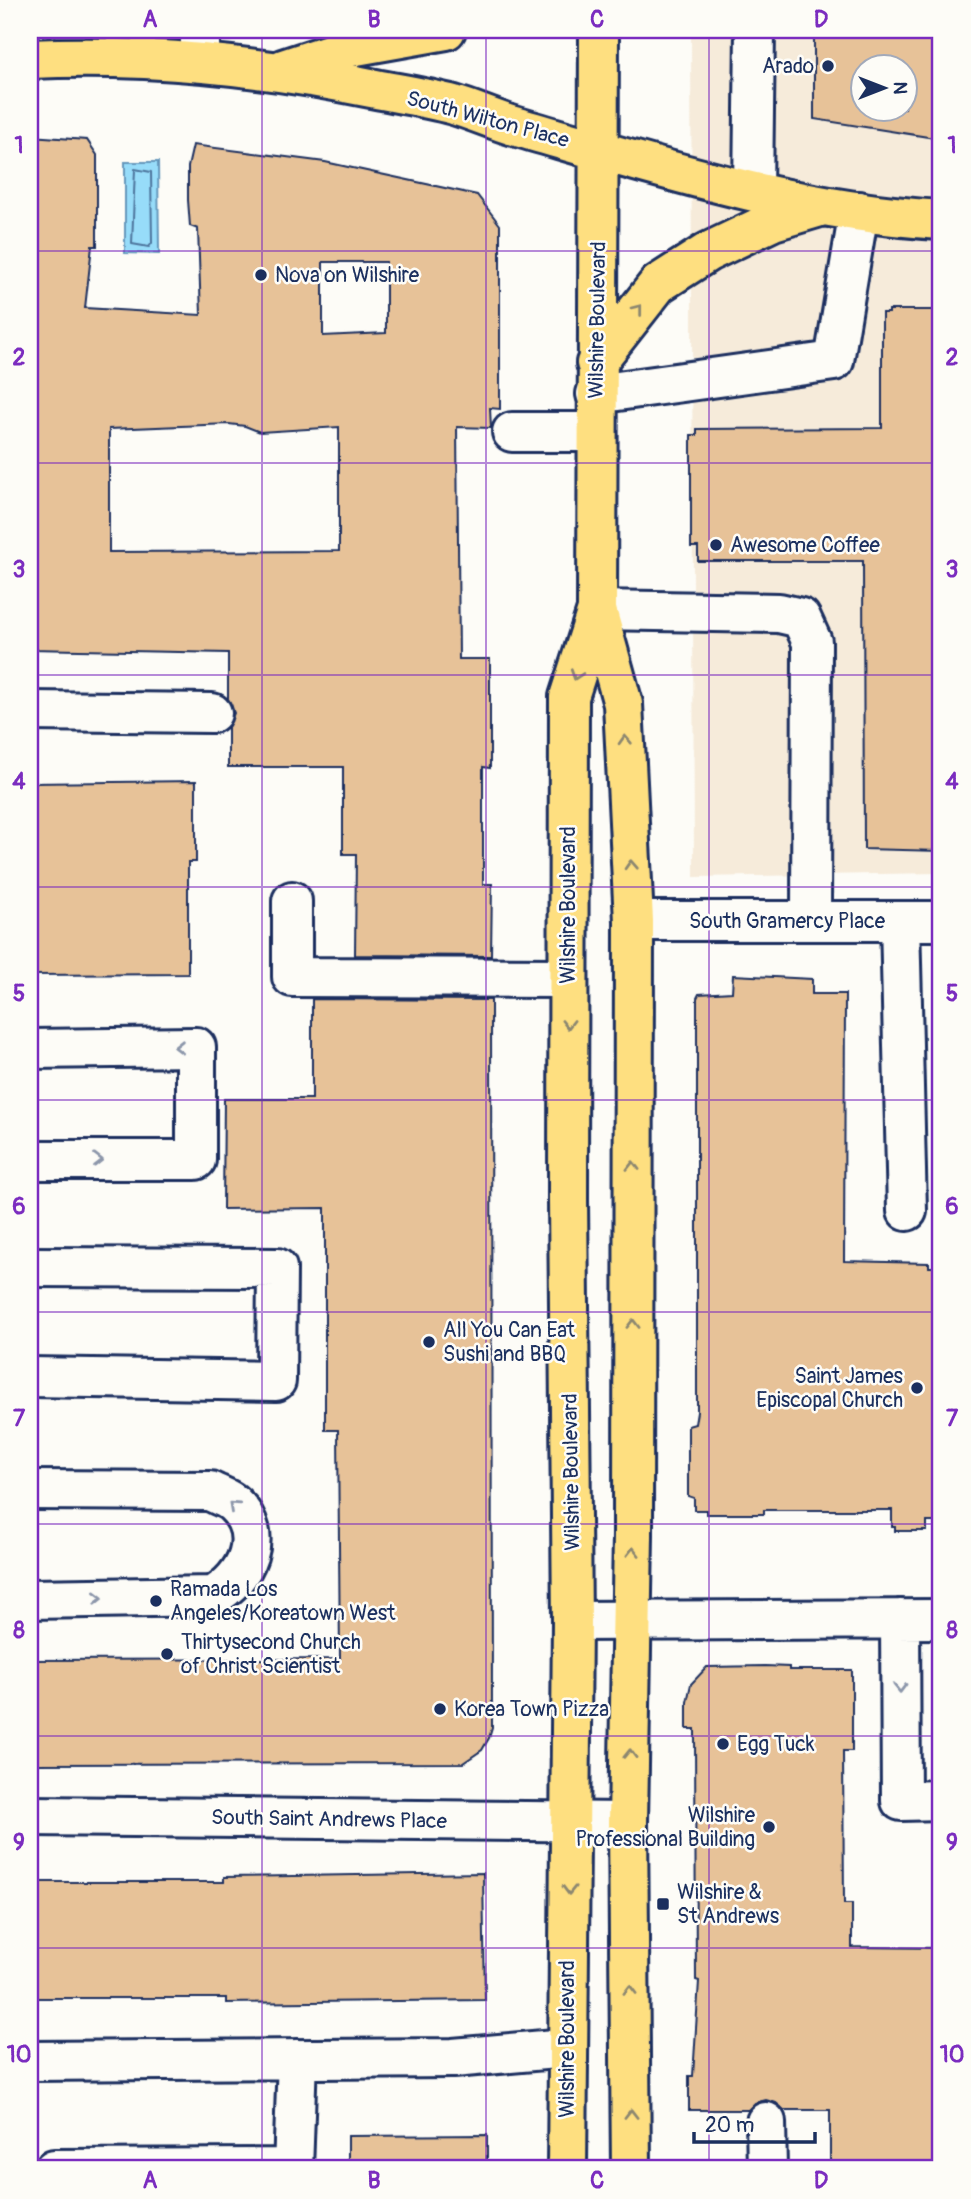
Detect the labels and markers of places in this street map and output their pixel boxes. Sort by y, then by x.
place label: Arado [762,53,814,80]
marker: Arado [820,58,836,74]
place label: Nova on Wilshire [275,262,420,289]
marker: Nova on Wilshire [253,267,269,283]
place label: Awesome Coffee [730,532,880,559]
marker: Awesome Coffee [708,537,724,553]
place label: All You Can Eat Sushi and BBQ [443,1317,575,1368]
marker: All You Can Eat Sushi and BBQ [421,1334,437,1350]
place label: Saint James Episcopal Church [756,1363,904,1414]
marker: Saint James Episcopal Church [909,1380,925,1396]
place label: Ramada Los Angeles/Koreatown West [170,1576,396,1627]
marker: Ramada Los Angeles/Koreatown West [148,1593,164,1609]
place label: Thirtysecond Church of Christ Scientist [181,1629,361,1680]
marker: Thirtysecond Church of Christ Scientist [159,1646,175,1662]
place label: Korea Town Pizza [454,1696,609,1723]
marker: Korea Town Pizza [432,1701,448,1717]
place label: Egg Tuck [737,1731,815,1758]
marker: Egg Tuck [715,1736,731,1752]
place label: Wilshire Professional Building [576,1802,756,1853]
marker: Wilshire Professional Building [761,1819,777,1835]
place label: Wilshire & St Andrews [677,1879,780,1930]
marker: Wilshire & St Andrews [655,1896,671,1912]

